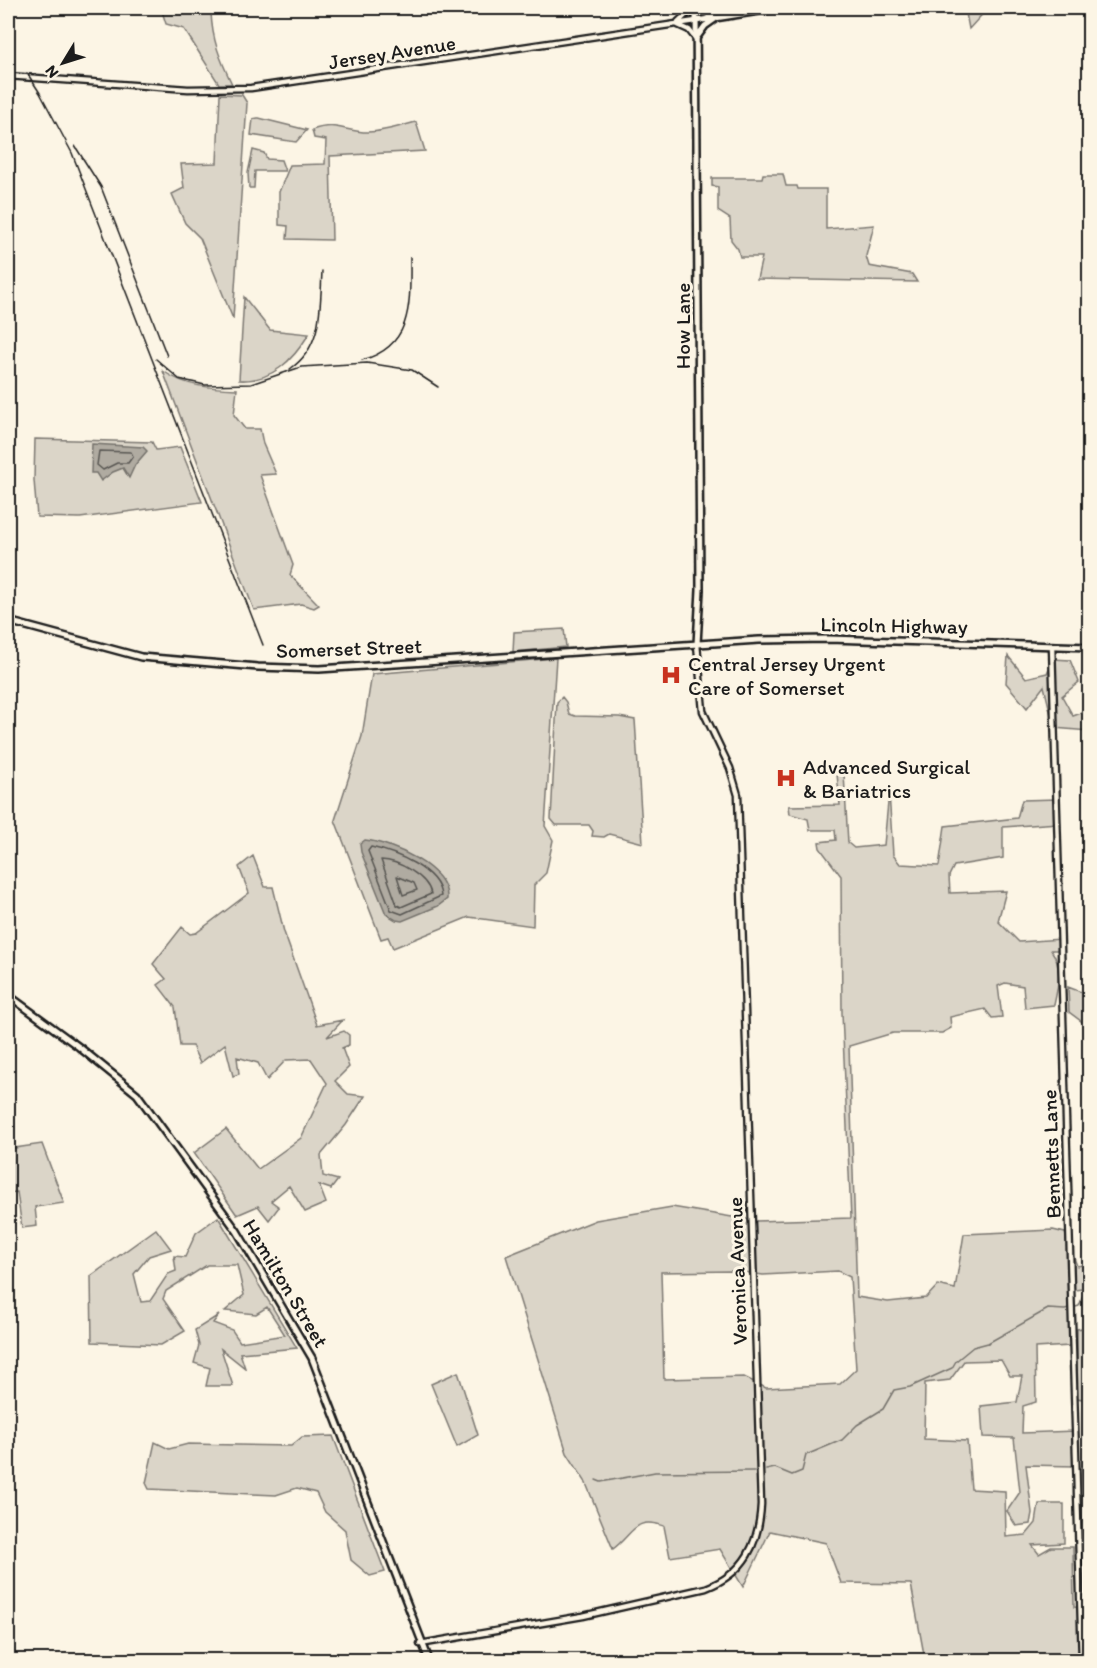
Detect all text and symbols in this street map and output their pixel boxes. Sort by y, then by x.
street label: Jersey Avenue [327,30,457,74]
north arrow [33,33,93,93]
text: N [41,62,62,82]
street label: How Lane [670,283,695,369]
street label: Lincoln Highway [820,611,968,639]
street label: Somerset Street [276,633,423,663]
place label: Central Jersey Urgent Care of Somerset [688,651,885,700]
hospital icon: Central Jersey Urgent Care of Somerset [659,663,683,687]
place label: Advanced Surgical & Bariatrics [803,754,970,803]
hospital icon: Advanced Surgical & Bariatrics [774,766,798,790]
street label: Bennetts Lane [1036,1089,1066,1219]
street label: Veronica Avenue [722,1196,752,1346]
street label: Hamilton Street [238,1214,334,1352]

